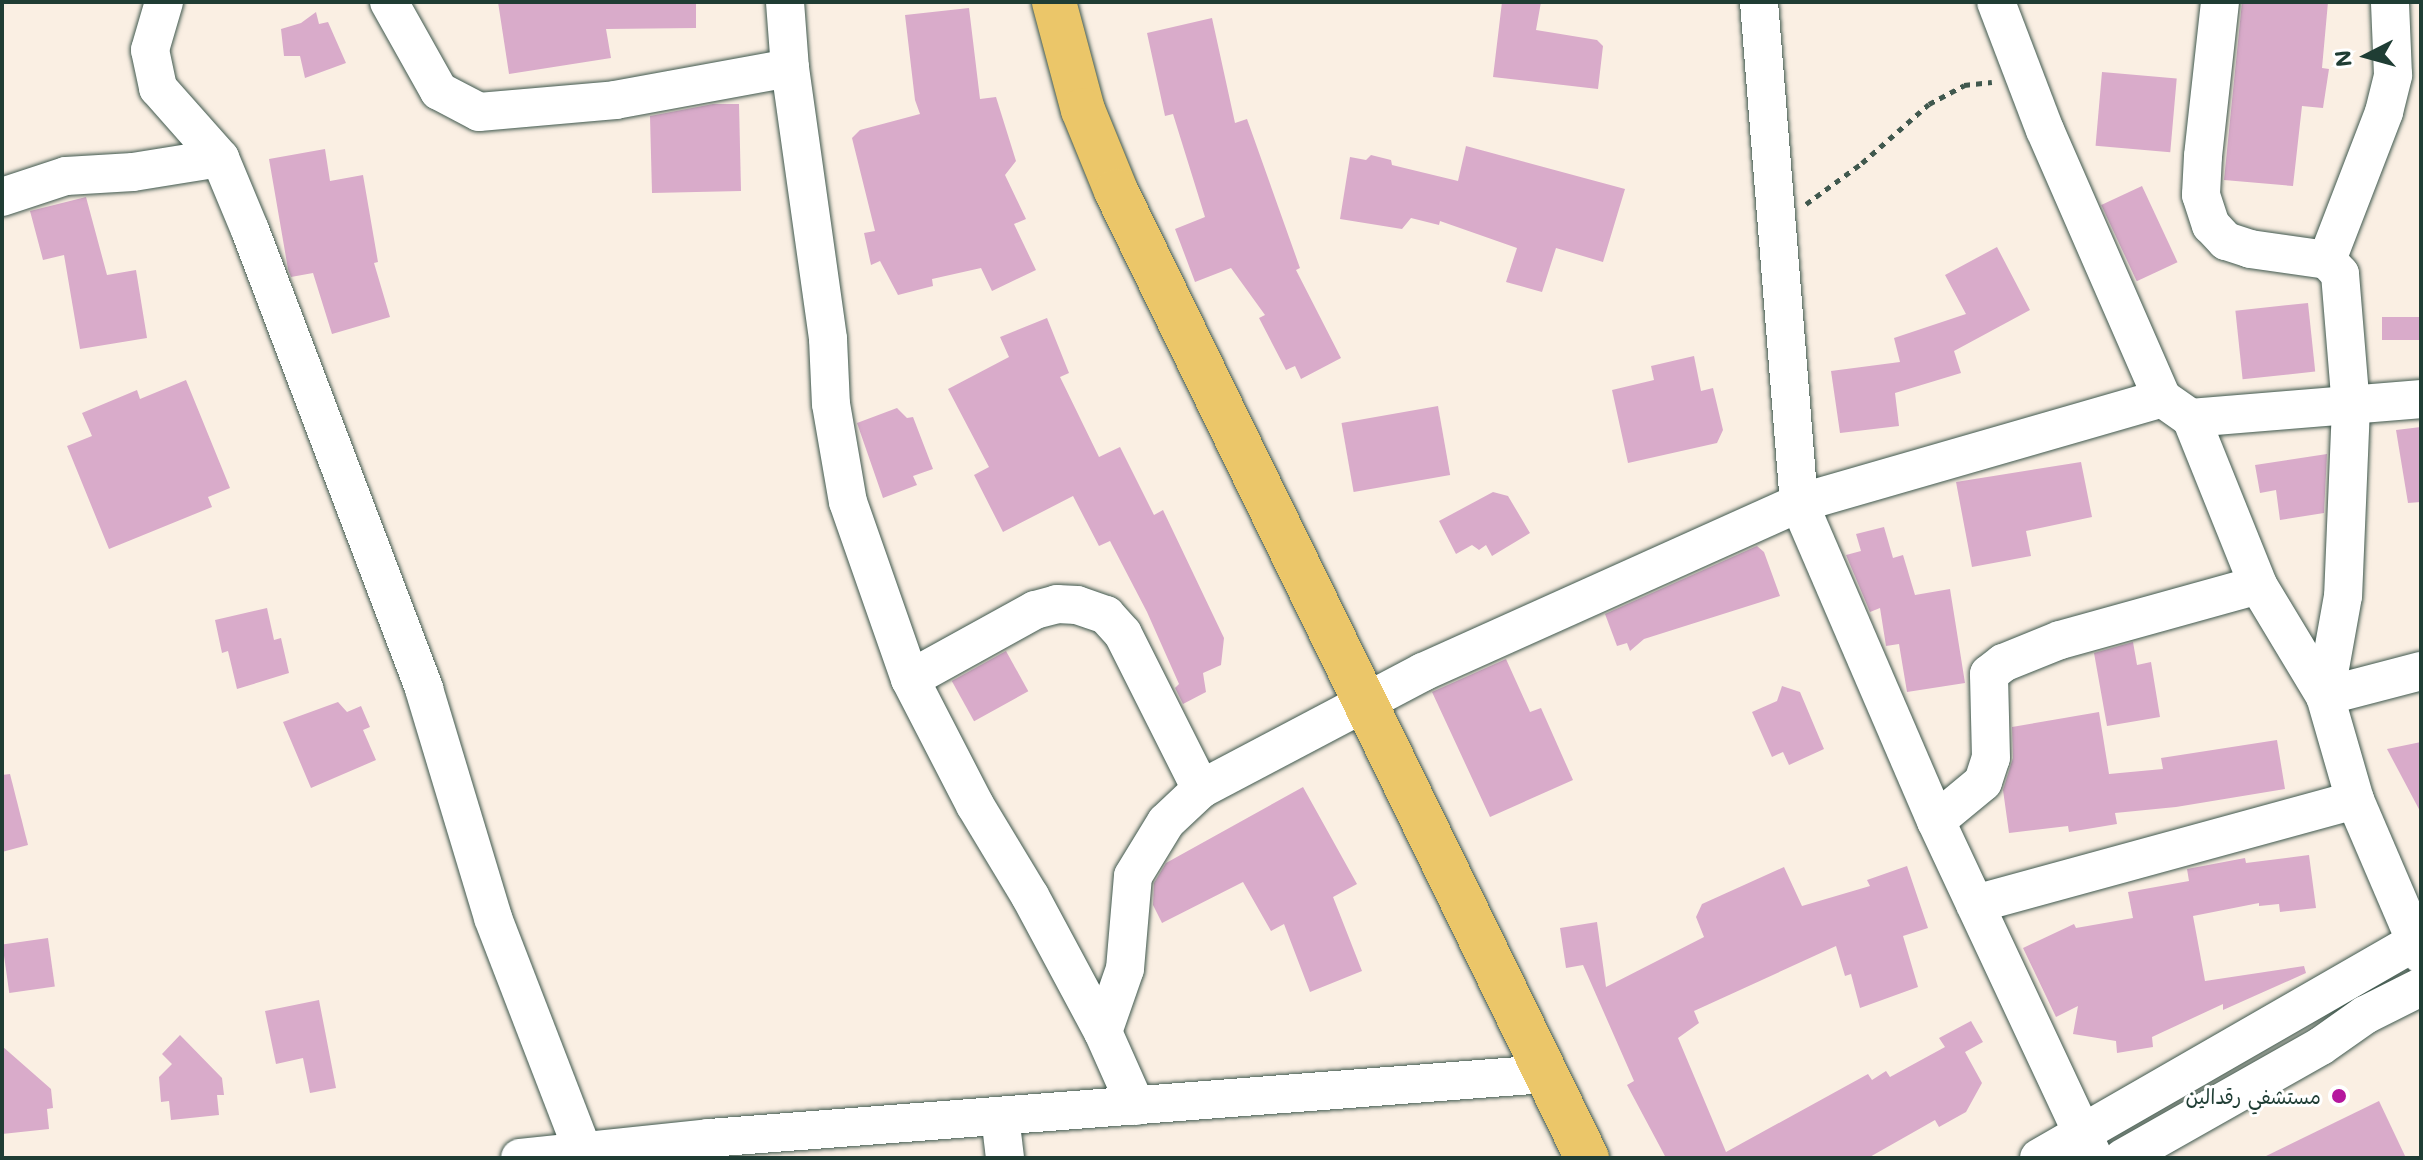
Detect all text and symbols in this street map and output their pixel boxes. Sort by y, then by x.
north arrow [2327,16,2407,96]
text: N [2327,49,2358,68]
place label: مستشفي رقدالين [2186,1084,2321,1108]
marker: مستشفي رقدالين [2328,1085,2350,1107]

